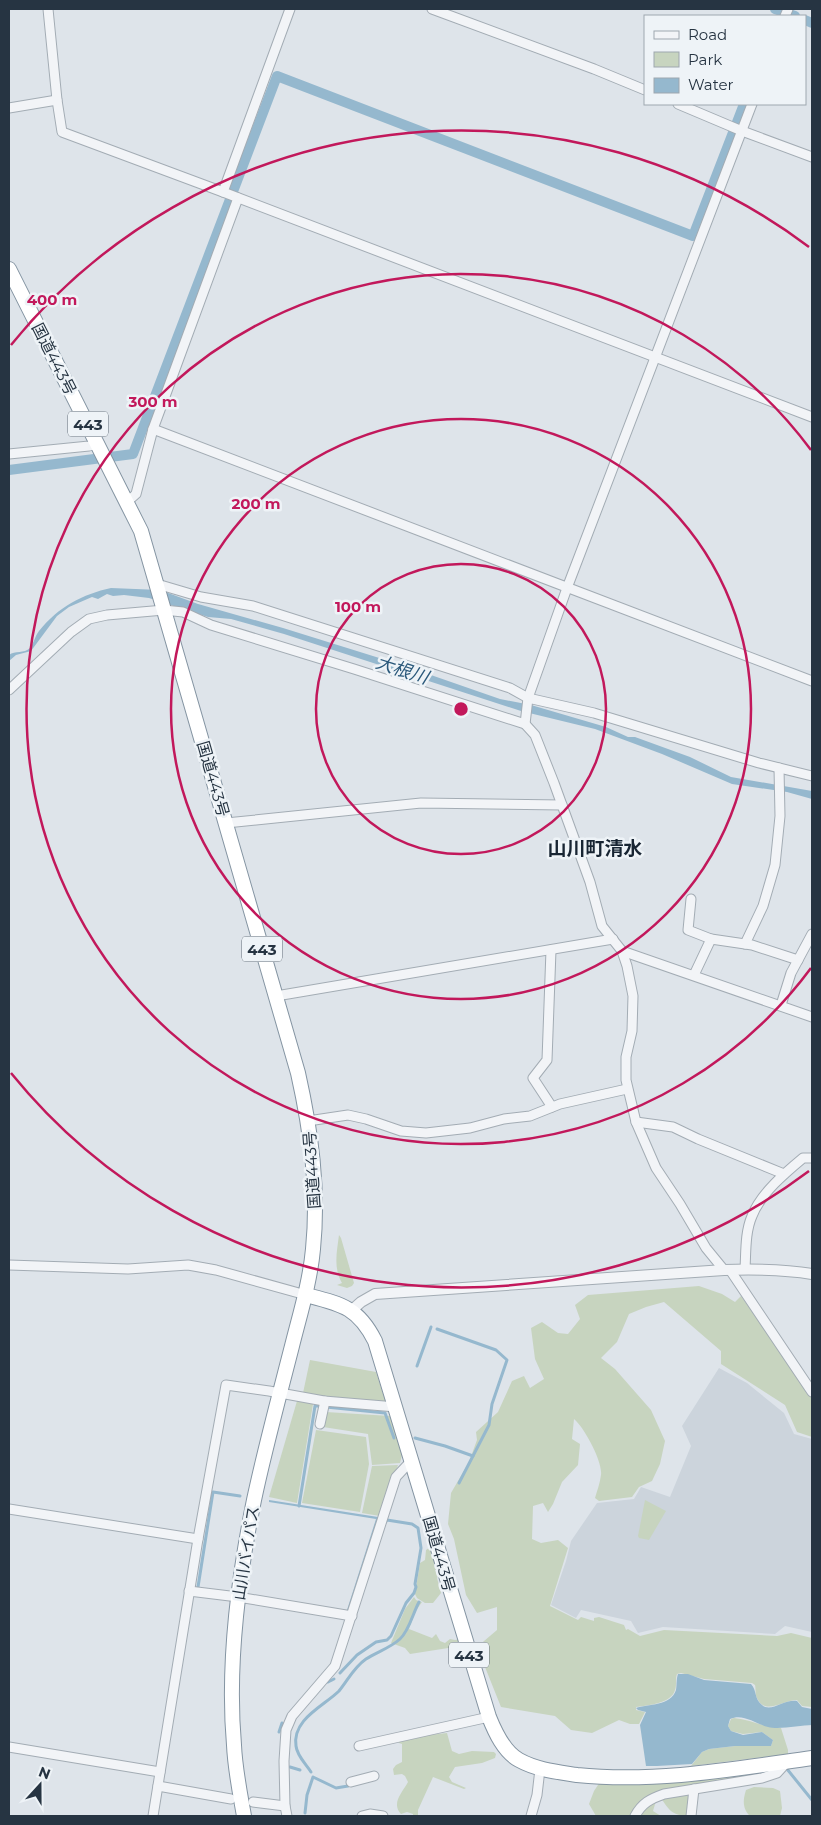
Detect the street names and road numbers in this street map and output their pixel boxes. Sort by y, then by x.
street label: 国道443号 [28,320,80,398]
road number: 443 [68,412,108,436]
street label: 国道443号 [193,739,233,819]
road number: 443 [242,936,282,962]
street label: 国道443号 [300,1130,324,1210]
street label: 山川バイパス [229,1504,263,1602]
street label: 国道443号 [419,1514,459,1594]
road number: 443 [449,1642,489,1668]

